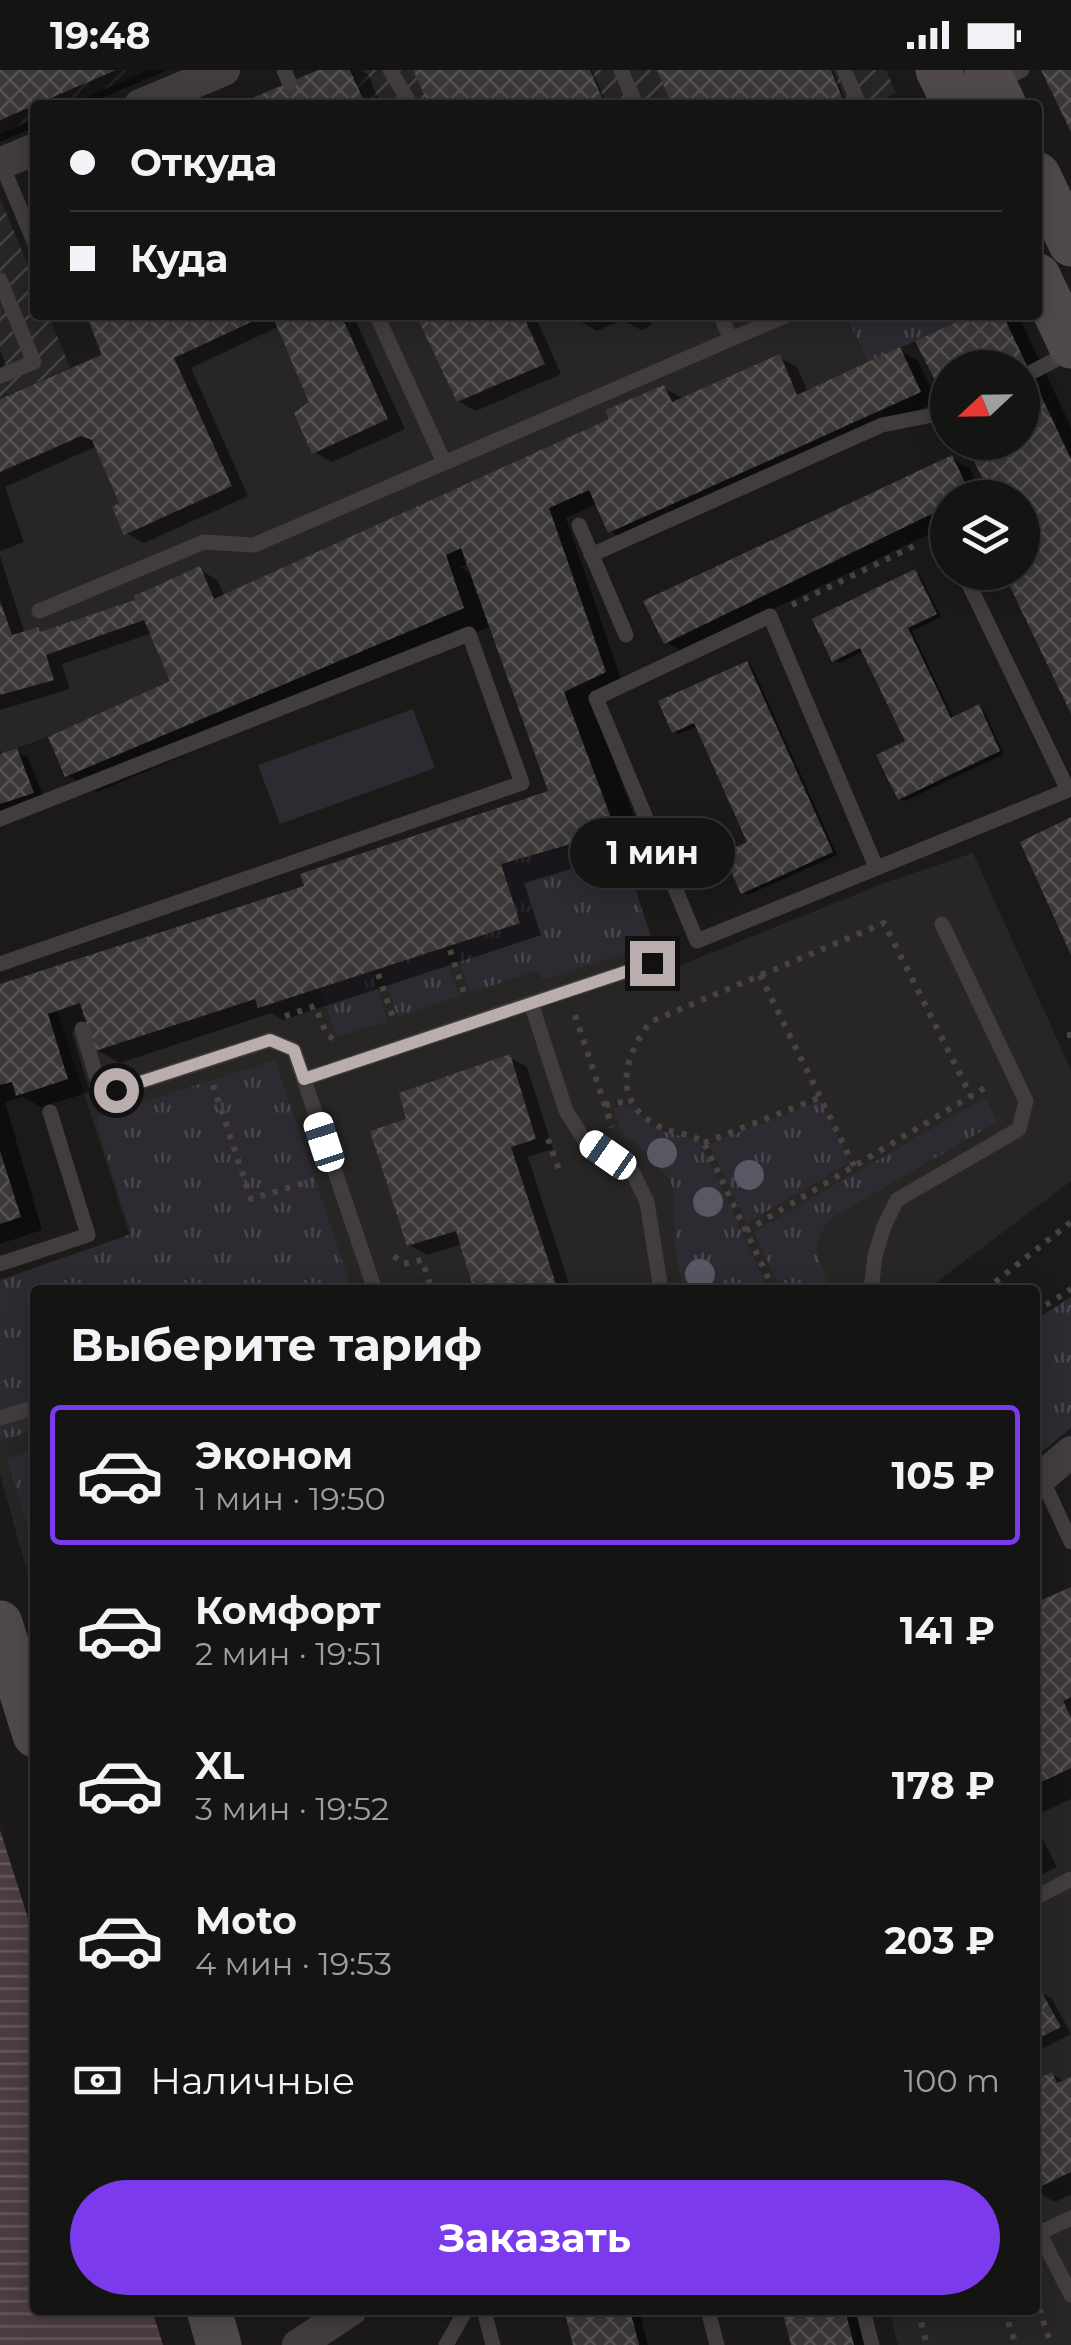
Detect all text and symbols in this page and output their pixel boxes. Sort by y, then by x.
text: 19:48 [50,12,151,59]
text: Откуда [130,139,277,186]
text: Куда [130,235,228,282]
north arrow [930,350,1040,460]
map controls [930,350,1040,590]
button: layers [930,480,1040,590]
callout: 1 мин [570,818,734,888]
text: 1 мин [606,833,699,872]
route end [630,941,675,986]
route start [94,1068,139,1113]
car [300,1109,348,1175]
car [575,1126,641,1184]
text: Выберите тариф [70,1317,482,1372]
icon: car [75,1430,165,1520]
text: Эконом [195,1432,353,1479]
text: 105 ₽ [891,1452,995,1499]
text: 1 мин · 19:50 [195,1479,386,1518]
icon: car [75,1585,165,1675]
text: Комфорт [195,1587,381,1634]
text: 141 ₽ [900,1607,995,1654]
text: 2 мин · 19:51 [195,1634,383,1673]
icon: car [75,1740,165,1830]
text: XL [195,1742,244,1789]
text: 178 ₽ [892,1762,995,1809]
text: 3 мин · 19:52 [195,1789,389,1828]
icon: car [75,1895,165,1985]
text: Moto [195,1897,297,1944]
text: 203 ₽ [884,1917,995,1964]
text: 4 мин · 19:53 [195,1944,392,1983]
icon: cash [70,2053,125,2108]
text: Наличные [150,2057,355,2104]
text: 100 m [904,2061,1000,2100]
button: Заказать [70,2180,1000,2295]

